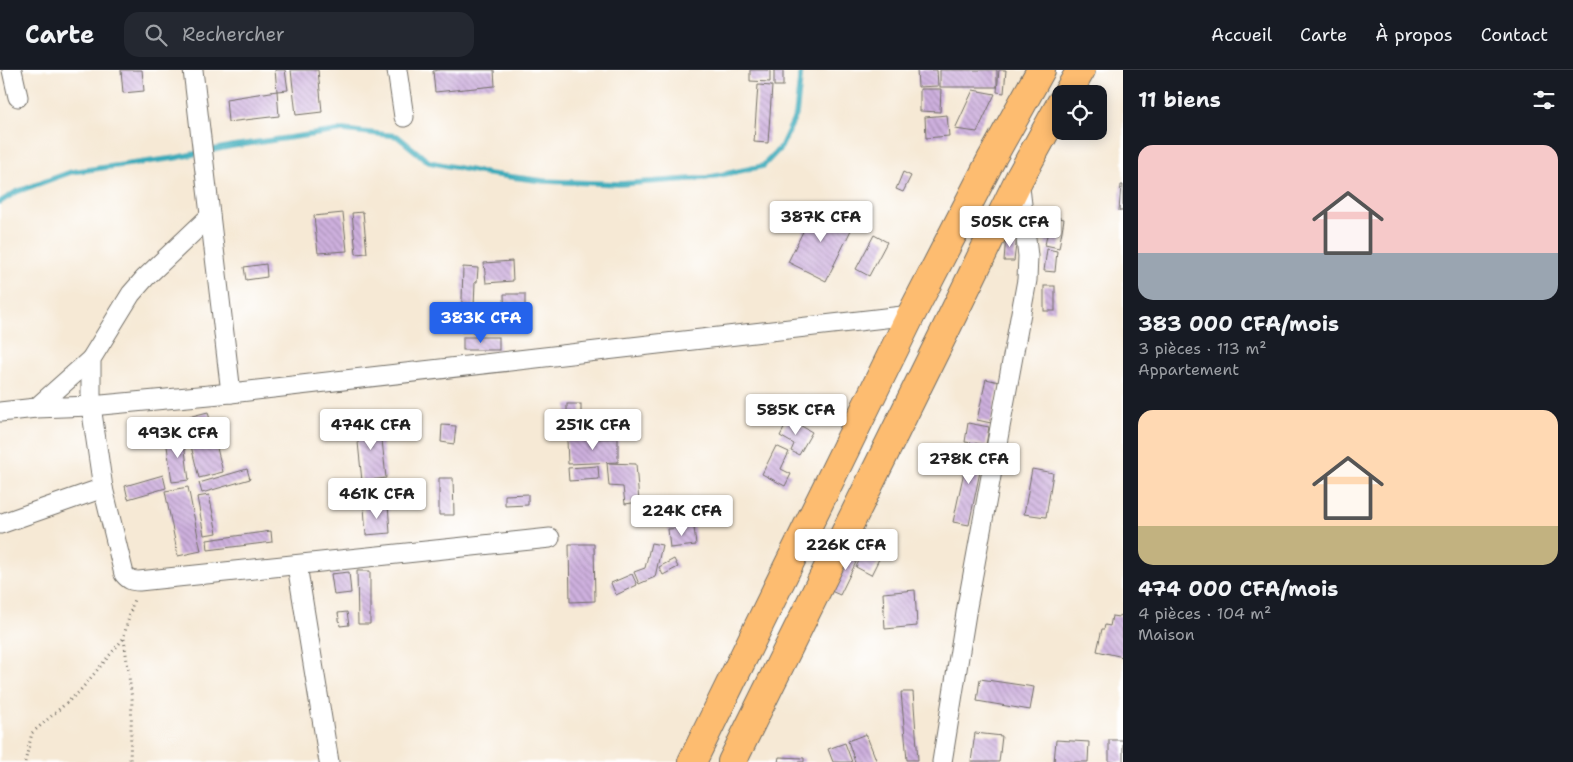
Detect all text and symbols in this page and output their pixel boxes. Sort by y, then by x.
search box [124,12,474,57]
text: Carte [25,19,94,51]
icon: search [142,21,170,49]
text: Rechercher [182,22,285,47]
text: Accueil [1211,23,1272,47]
text: Carte [1300,23,1347,47]
text: À propos [1375,23,1453,47]
text: Contact [1481,23,1548,47]
map controls [1052,85,1107,140]
button: locate [1052,85,1107,140]
text: 11 biens [1138,86,1221,114]
icon: filters [1530,86,1558,114]
icon: home [1303,178,1393,268]
pin: 387K CFA [769,200,873,243]
text: 387K CFA [781,206,861,227]
pin: 505K CFA [958,206,1062,248]
text: 505K CFA [971,211,1049,232]
pin: 383K CFA [429,302,533,344]
text: 383K CFA [441,307,521,328]
text: 383 000 CFA/mois [1138,310,1339,338]
text: 3 pièces · 113 m² [1138,338,1267,359]
text: Appartement [1138,359,1239,380]
pin: 585K CFA [744,394,848,436]
text: 585K CFA [757,399,835,420]
pin: 474K CFA [319,408,423,451]
pin: 251K CFA [541,408,645,451]
text: 474K CFA [331,414,411,435]
text: 251K CFA [555,414,631,435]
pin: 493K CFA [126,416,230,459]
text: 493K CFA [138,422,218,443]
pin: 278K CFA [917,442,1021,485]
icon: home [1303,443,1393,533]
text: 278K CFA [929,448,1009,469]
pin: 461K CFA [325,478,429,520]
text: 461K CFA [339,483,415,504]
pin: 224K CFA [630,494,734,537]
text: 224K CFA [642,500,722,521]
pin: 226K CFA [794,528,898,571]
text: 226K CFA [806,534,886,555]
text: 474 000 CFA/mois [1138,575,1338,603]
text: 4 pièces · 104 m² [1138,603,1271,624]
text: Maison [1138,624,1195,645]

